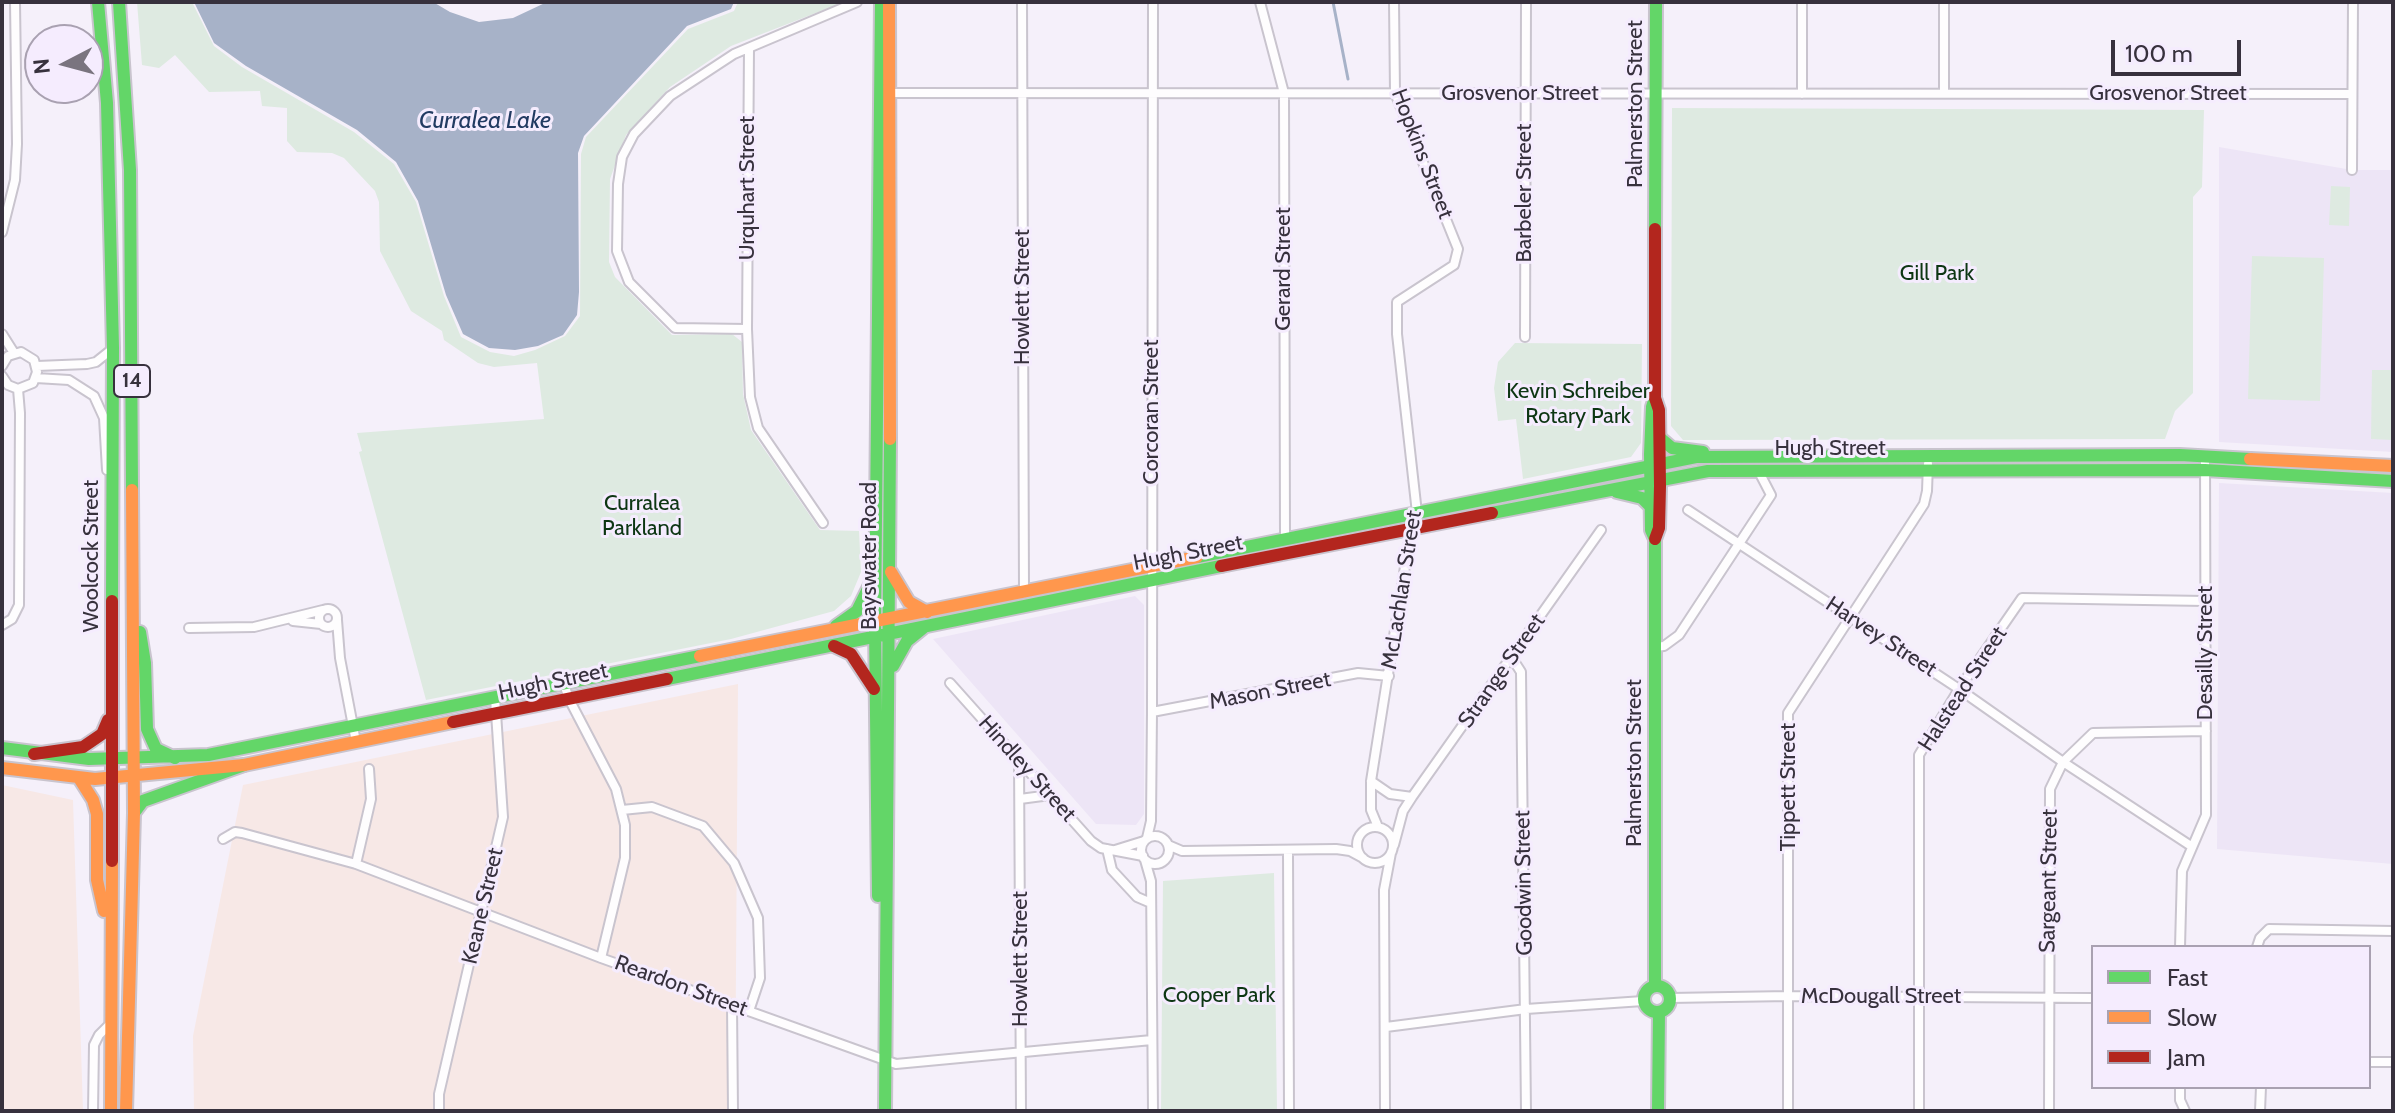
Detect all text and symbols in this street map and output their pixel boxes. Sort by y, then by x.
street label: Palmerston Street [1623,20,1649,188]
north arrow [24,24,104,104]
scale bar [2115,24,2245,74]
text: 100 m [2125,39,2193,68]
text: N [27,57,56,76]
street label: Grosvenor Street [1441,81,1599,107]
street label: Grosvenor Street [2089,81,2247,107]
street label: Hopkins Street [1385,85,1459,223]
water label: Curralea Lake [419,107,551,135]
street label: Urquhart Street [735,116,761,260]
street label: Barbeler Street [1512,124,1538,262]
street label: Gerard Street [1271,207,1297,331]
street label: Howlett Street [1010,229,1036,365]
park label: Gill Park [1900,261,1974,287]
street label: Corcoran Street [1139,339,1165,485]
road number: 14 [114,365,150,397]
park label: Kevin Schreiber Rotary Park [1506,379,1650,430]
street label: Hugh Street [1774,436,1886,462]
street label: Woolcock Street [79,480,105,632]
street label: Bayswater Road [857,482,883,630]
park label: Curralea Parkland [602,491,682,542]
street label: McLachlan Street [1376,509,1428,671]
street label: Hugh Street [1131,529,1245,577]
street label: Desailly Street [2193,586,2219,720]
street label: Harvey Street [1820,591,1942,683]
street label: Strange Street [1453,609,1551,733]
street label: Halstead Street [1913,622,2013,756]
street label: Hugh Street [496,658,610,706]
street label: Mason Street [1207,666,1333,716]
street label: Palmerston Street [1622,679,1648,847]
street label: Hindley Street [973,711,1081,827]
street label: Tippett Street [1776,723,1802,851]
street label: Sargeant Street [2035,809,2063,953]
street label: Goodwin Street [1510,810,1538,956]
street label: Keane Street [457,845,509,967]
street label: Howlett Street [1008,891,1034,1027]
legend [2091,945,2371,1089]
street label: Reardon Street [611,950,751,1022]
text: Fast [2167,963,2208,992]
park label: Cooper Park [1163,983,1275,1009]
street label: McDougall Street [1801,984,1961,1010]
text: Slow [2167,1003,2217,1032]
text: Jam [2167,1043,2205,1072]

